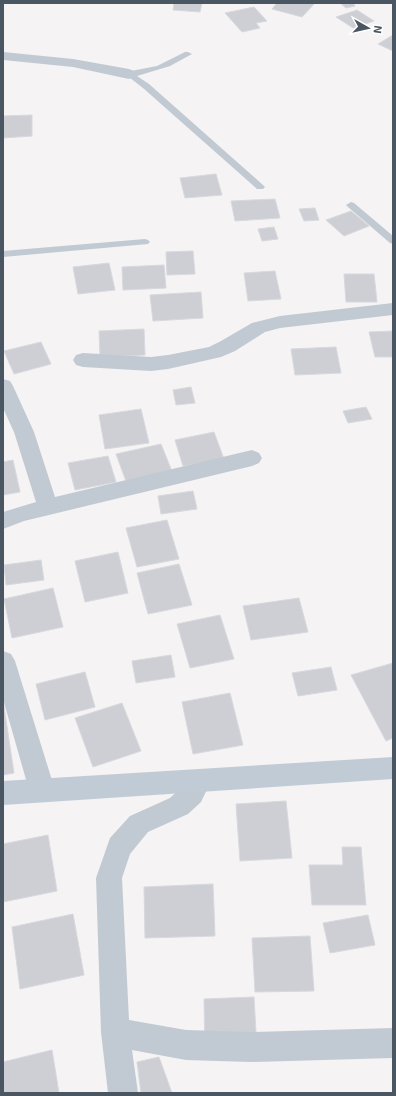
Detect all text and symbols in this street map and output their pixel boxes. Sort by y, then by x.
north arrow [348,8,388,48]
text: N [371,25,385,34]

